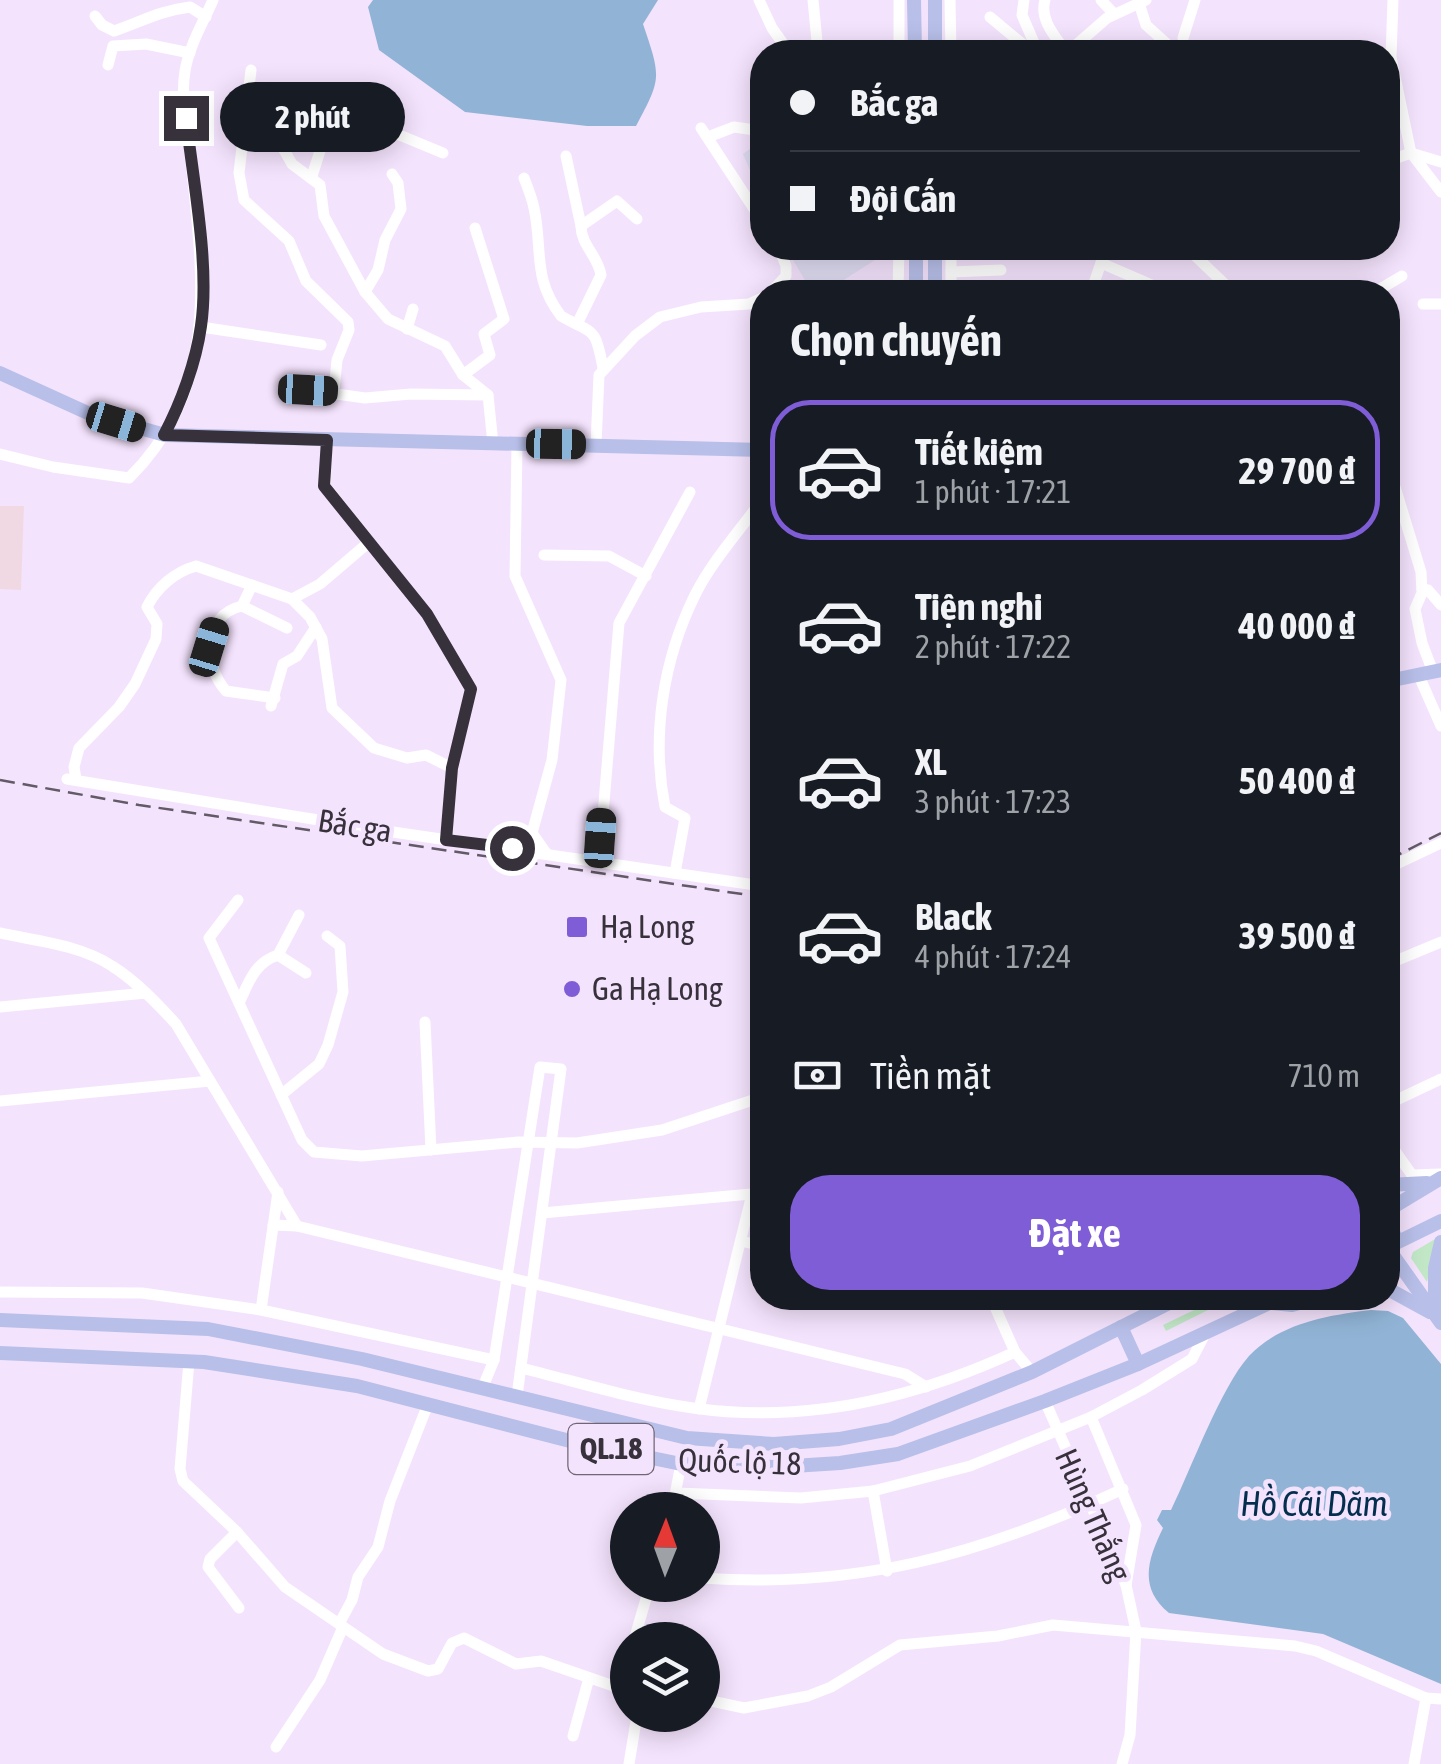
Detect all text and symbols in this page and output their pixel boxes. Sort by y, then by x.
text: Bắc ga [850,81,938,124]
callout: 2 phút [221,83,406,153]
route end [164,96,209,141]
text: 2 phút [275,98,350,135]
text: Đội Cấn [850,177,956,220]
text: Chọn chuyến [790,314,1002,366]
car [277,373,339,407]
car [83,399,149,445]
icon: car [795,425,885,515]
car [526,428,586,460]
text: Tiết kiệm [915,430,1043,473]
text: 29 700 ₫ [1239,449,1355,492]
text: 1 phút · 17:21 [915,473,1071,510]
icon: car [795,580,885,670]
text: Tiện nghi [915,585,1043,628]
text: 40 000 ₫ [1239,604,1355,647]
car [186,614,232,680]
text: 2 phút · 17:22 [915,628,1071,665]
icon: car [795,735,885,825]
text: XL [915,740,947,783]
text: 50 400 ₫ [1239,759,1355,802]
text: 3 phút · 17:23 [915,783,1071,820]
street label: Bắc ga [316,801,395,850]
car [583,807,617,869]
route start [490,826,535,871]
icon: car [795,890,885,980]
text: Black [915,895,992,938]
place label: Hạ Long [600,908,695,945]
marker: Hạ Long [564,914,590,940]
text: 39 500 ₫ [1239,914,1355,957]
text: 4 phút · 17:24 [915,938,1071,975]
place label: Ga Hạ Long [592,970,723,1007]
marker: Ga Hạ Long [561,978,583,1000]
icon: cash [790,1048,845,1103]
text: Tiền mặt [870,1054,992,1097]
text: 710 m [1287,1057,1360,1094]
button: Đặt xe [790,1175,1360,1290]
road number: QL.18 [568,1424,654,1474]
street label: Quốc lộ 18 [678,1441,802,1482]
street label: Hùng Thắng [1048,1443,1139,1587]
water label: Hồ Cái Dăm [1240,1483,1388,1523]
north arrow [610,1492,720,1602]
map controls [610,1492,720,1732]
button: layers [610,1622,720,1732]

